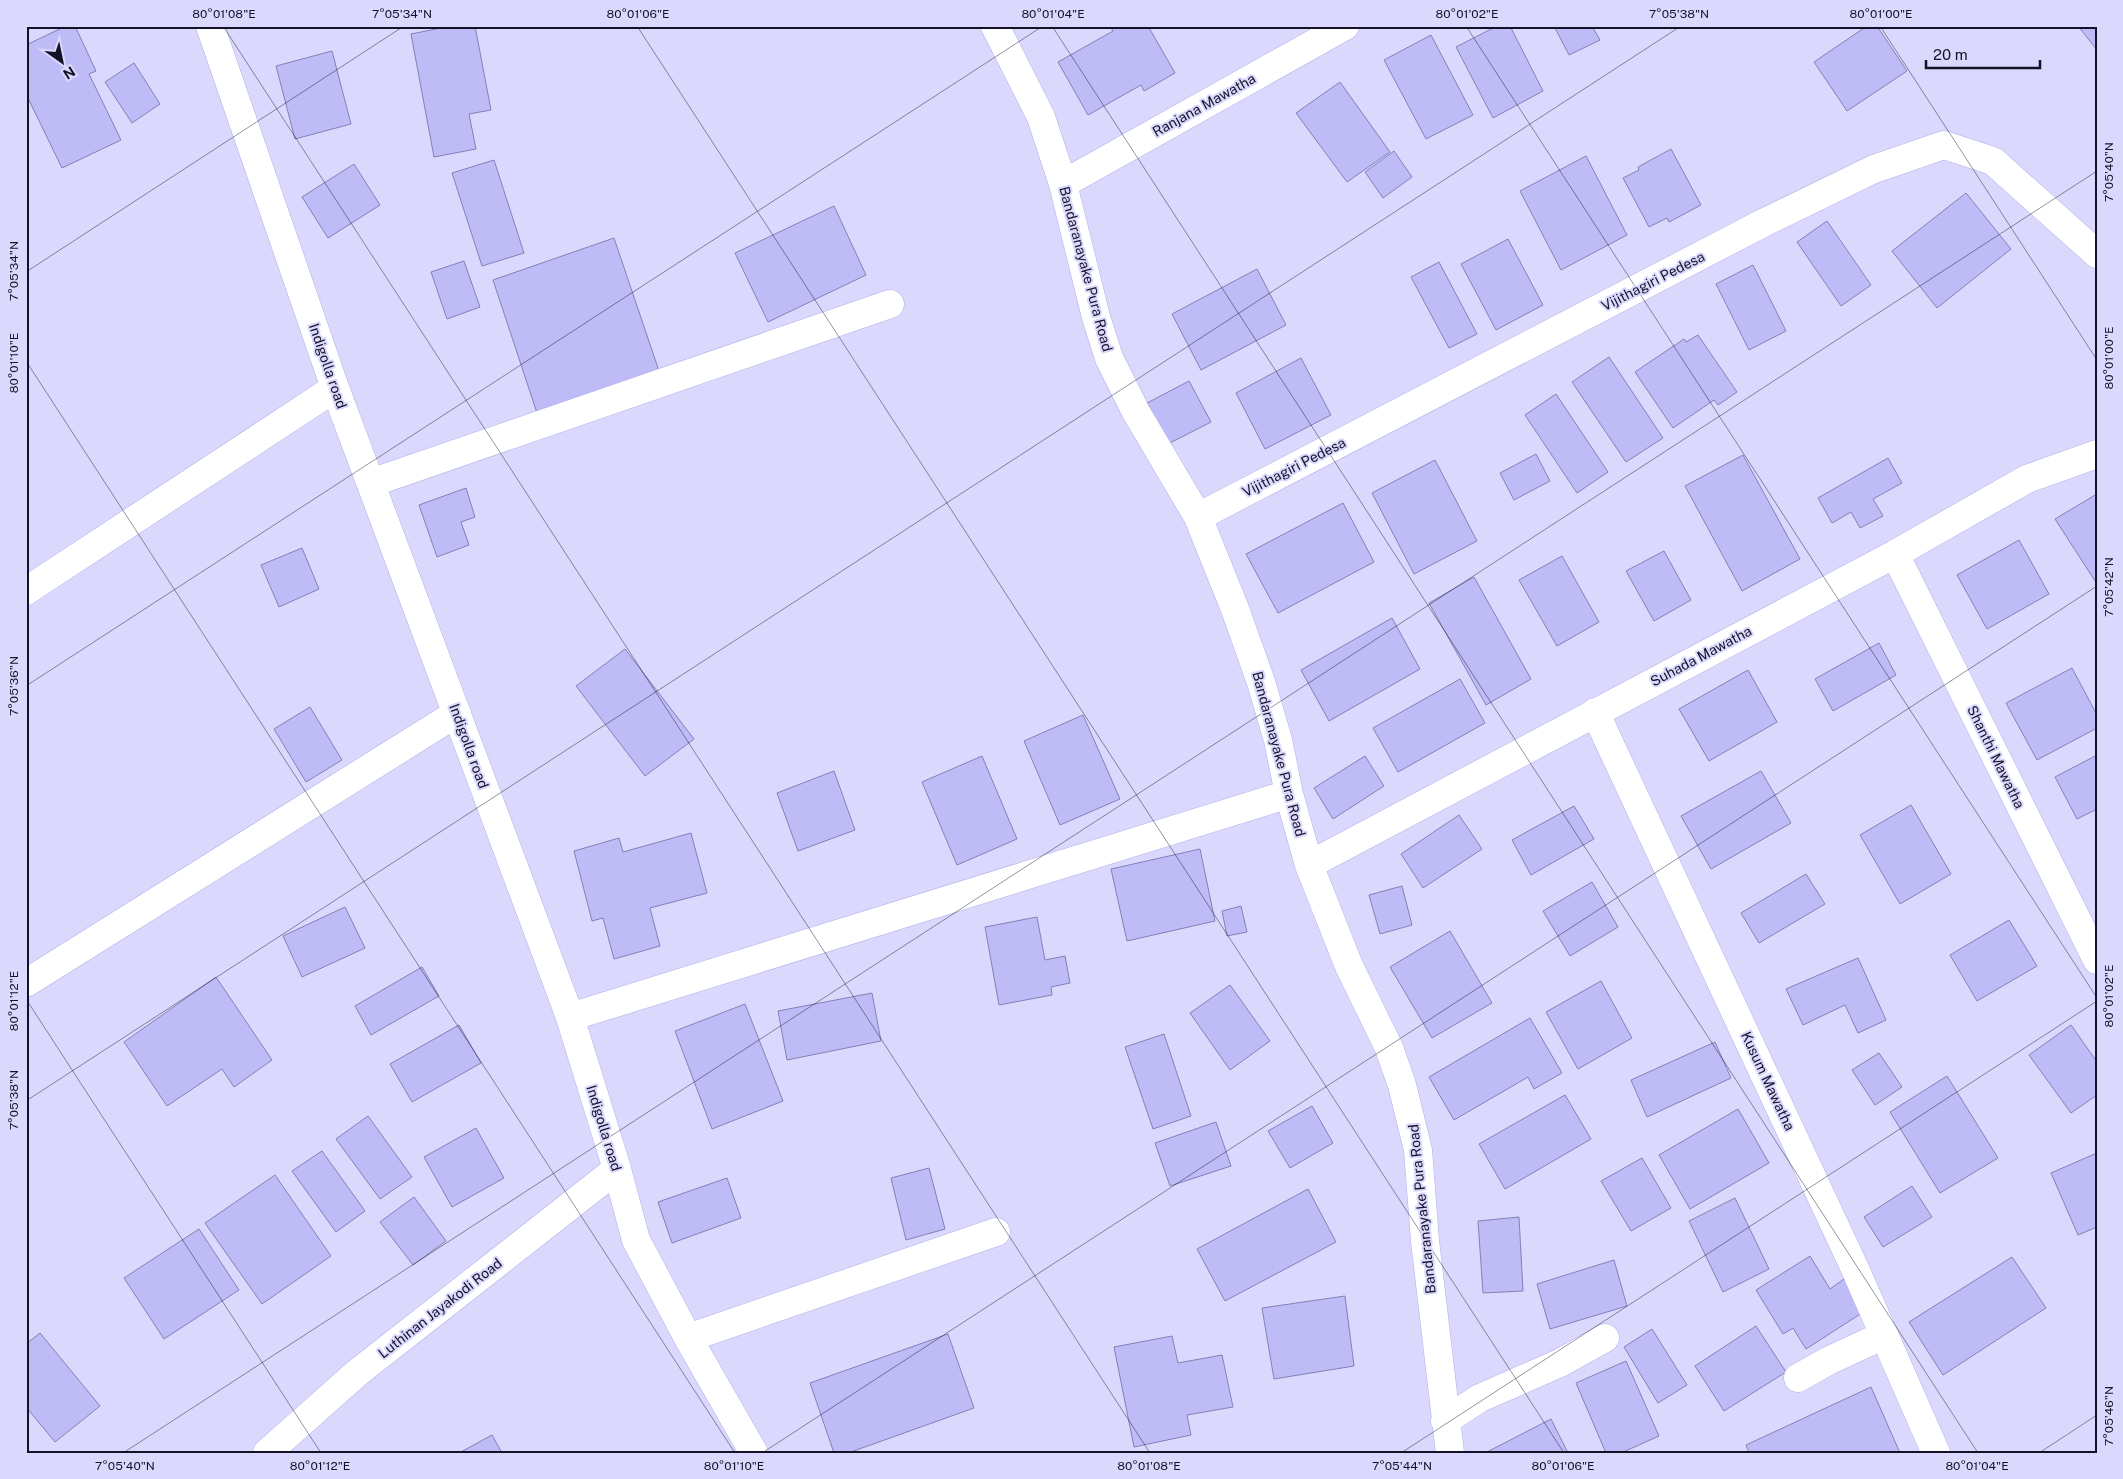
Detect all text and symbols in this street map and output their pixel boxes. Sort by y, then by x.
text: 80°01'08"E [192,7,256,21]
text: 7°05'34"N [372,7,432,21]
text: 80°01'06"E [606,7,670,21]
text: 80°01'04"E [1021,7,1085,21]
text: 80°01'02"E [1436,7,1498,21]
text: 7°05'38"N [1649,7,1709,21]
text: 80°01'00"E [1850,7,1912,21]
north arrow [38,38,88,88]
scale bar [1926,38,2039,70]
text: 20 m [1933,46,1968,63]
text: N [60,63,78,83]
street label: Ranjana Mawatha [1150,70,1258,140]
text: 7°05'40"N [2102,142,2116,202]
street label: Bandaranayake Pura Road [1056,185,1116,353]
text: 7°05'34"N [7,241,21,301]
street label: Vijithagiri Pedesa [1599,248,1707,314]
street label: Indigolla road [306,321,350,411]
text: 80°01'00"E [2102,327,2116,389]
text: 80°01'10"E [7,333,21,393]
street label: Vijithagiri Pedesa [1240,434,1348,500]
text: 7°05'42"N [2102,557,2116,617]
street label: Suhada Mawatha [1648,623,1754,689]
text: 7°05'36"N [7,656,21,716]
street label: Bandaranayake Pura Road [1249,670,1309,838]
street label: Indigolla road [446,701,492,791]
street label: Shanthi Mawatha [1964,703,2028,811]
text: 80°01'02"E [2102,965,2116,1027]
text: 80°01'12"E [7,971,21,1031]
street label: Kusum Mawatha [1738,1029,1798,1133]
text: 7°05'38"N [7,1070,21,1130]
street label: Indigolla road [583,1083,625,1173]
street label: Bandaranayake Pura Road [1405,1123,1439,1295]
street label: Luthinan Jayakodi Road [375,1255,505,1361]
text: 7°05'46"N [2102,1386,2116,1446]
text: 7°05'40"N [95,1459,155,1473]
text: 80°01'12"E [290,1459,350,1473]
text: 80°01'10"E [704,1459,764,1473]
text: 80°01'08"E [1117,1459,1181,1473]
text: 7°05'44"N [1372,1459,1432,1473]
text: 80°01'06"E [1531,1459,1595,1473]
text: 80°01'04"E [1945,1459,2009,1473]

